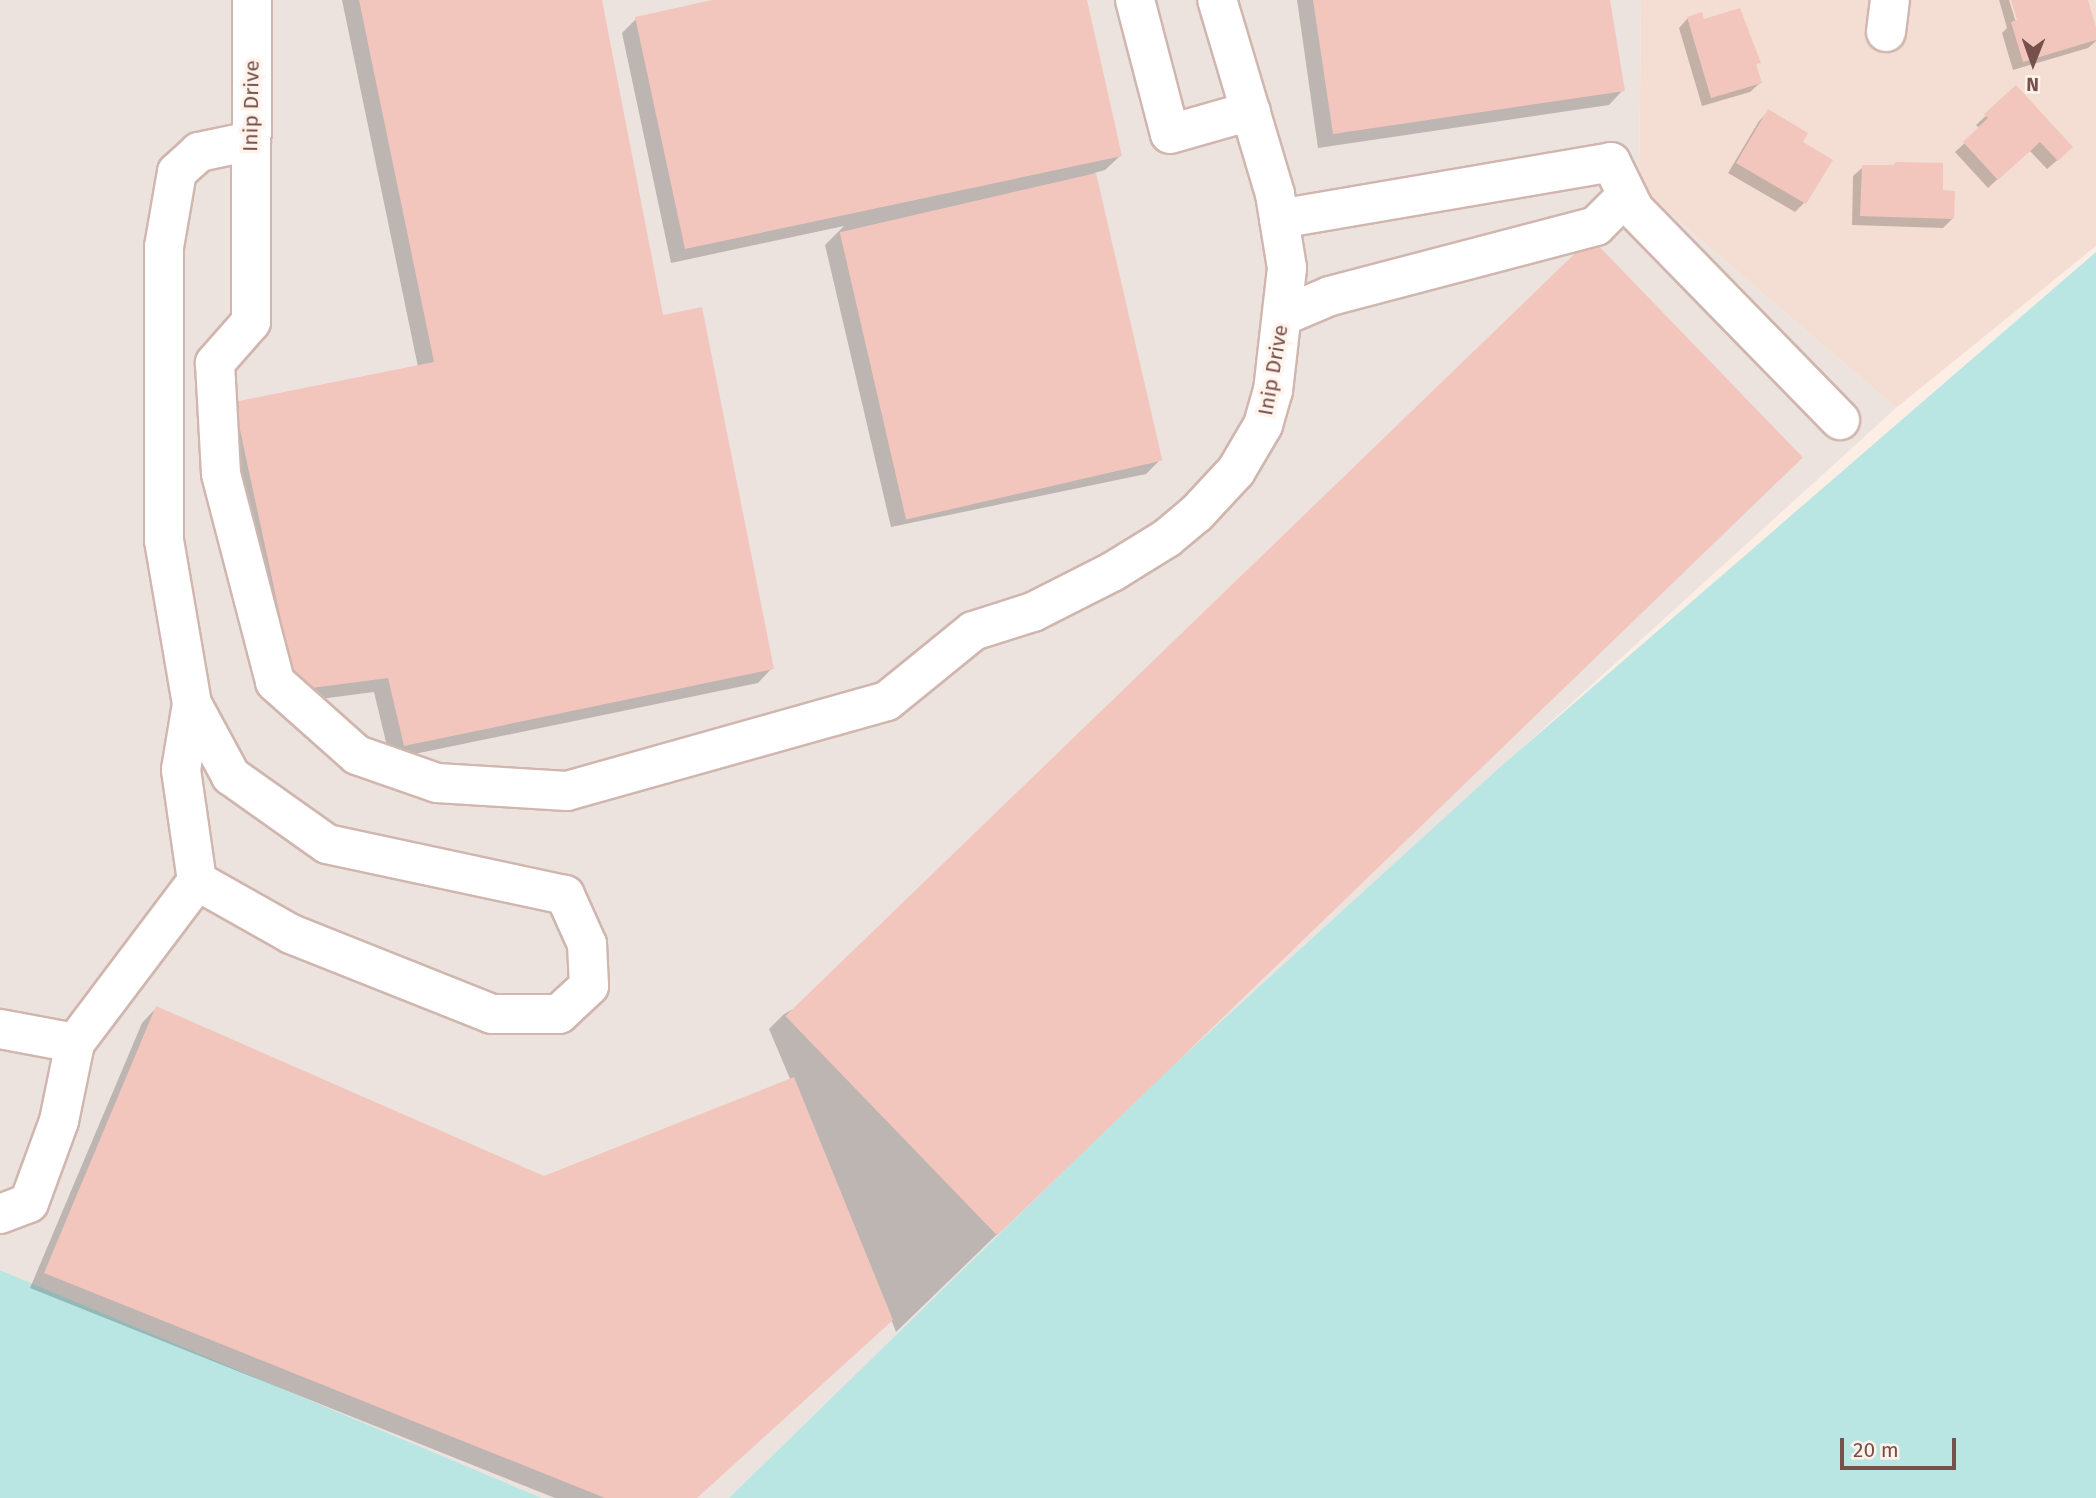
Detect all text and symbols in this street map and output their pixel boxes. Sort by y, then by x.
north arrow [1998,28,2068,98]
street label: Inip Drive [238,60,264,152]
text: N [2026,73,2039,96]
street label: Inip Drive [1253,323,1293,417]
scale bar [1844,1424,1960,1468]
text: 20 m [1853,1437,1899,1463]

